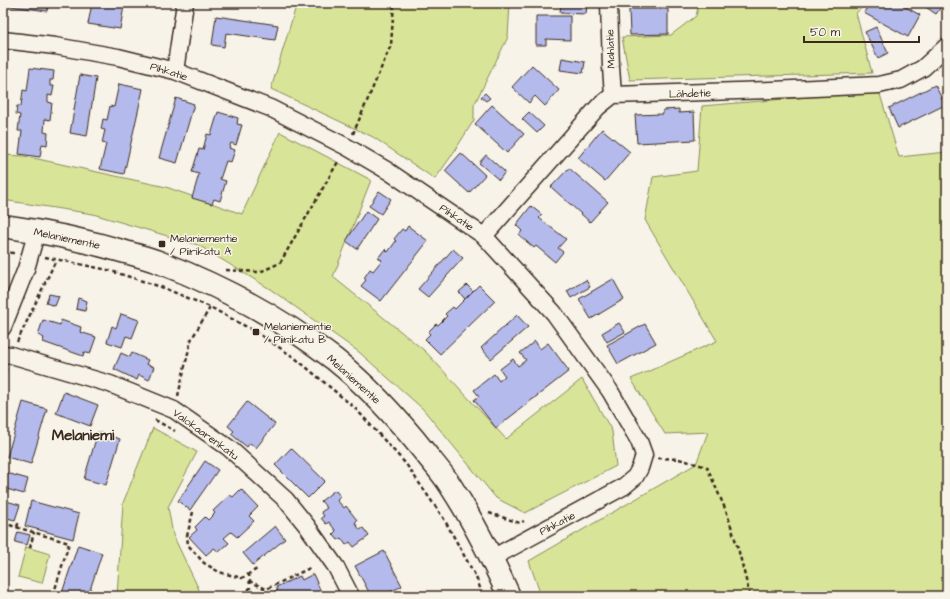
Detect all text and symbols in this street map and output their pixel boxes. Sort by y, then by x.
scale bar [804,18,919,44]
text: 50 m [810,24,841,41]
street label: Mahlatie [602,29,619,69]
street label: Pihkatie [148,59,190,84]
street label: Lähdetie [669,85,711,102]
street label: Pihkatie [437,200,477,234]
street label: Melaniementie [32,224,102,253]
place label: Melaniementie / Piirikatu A [170,231,238,259]
marker: Melaniementie / Piirikatu A [157,239,167,249]
place label: Melaniementie / Piirikatu B [264,319,332,347]
marker: Melaniementie / Piirikatu B [251,327,261,337]
street label: Melaniementie [324,351,384,408]
street label: Valokaarenkatu [170,405,242,464]
district label: Melaniemi [52,425,115,446]
street label: Pihkatie [537,508,578,539]

